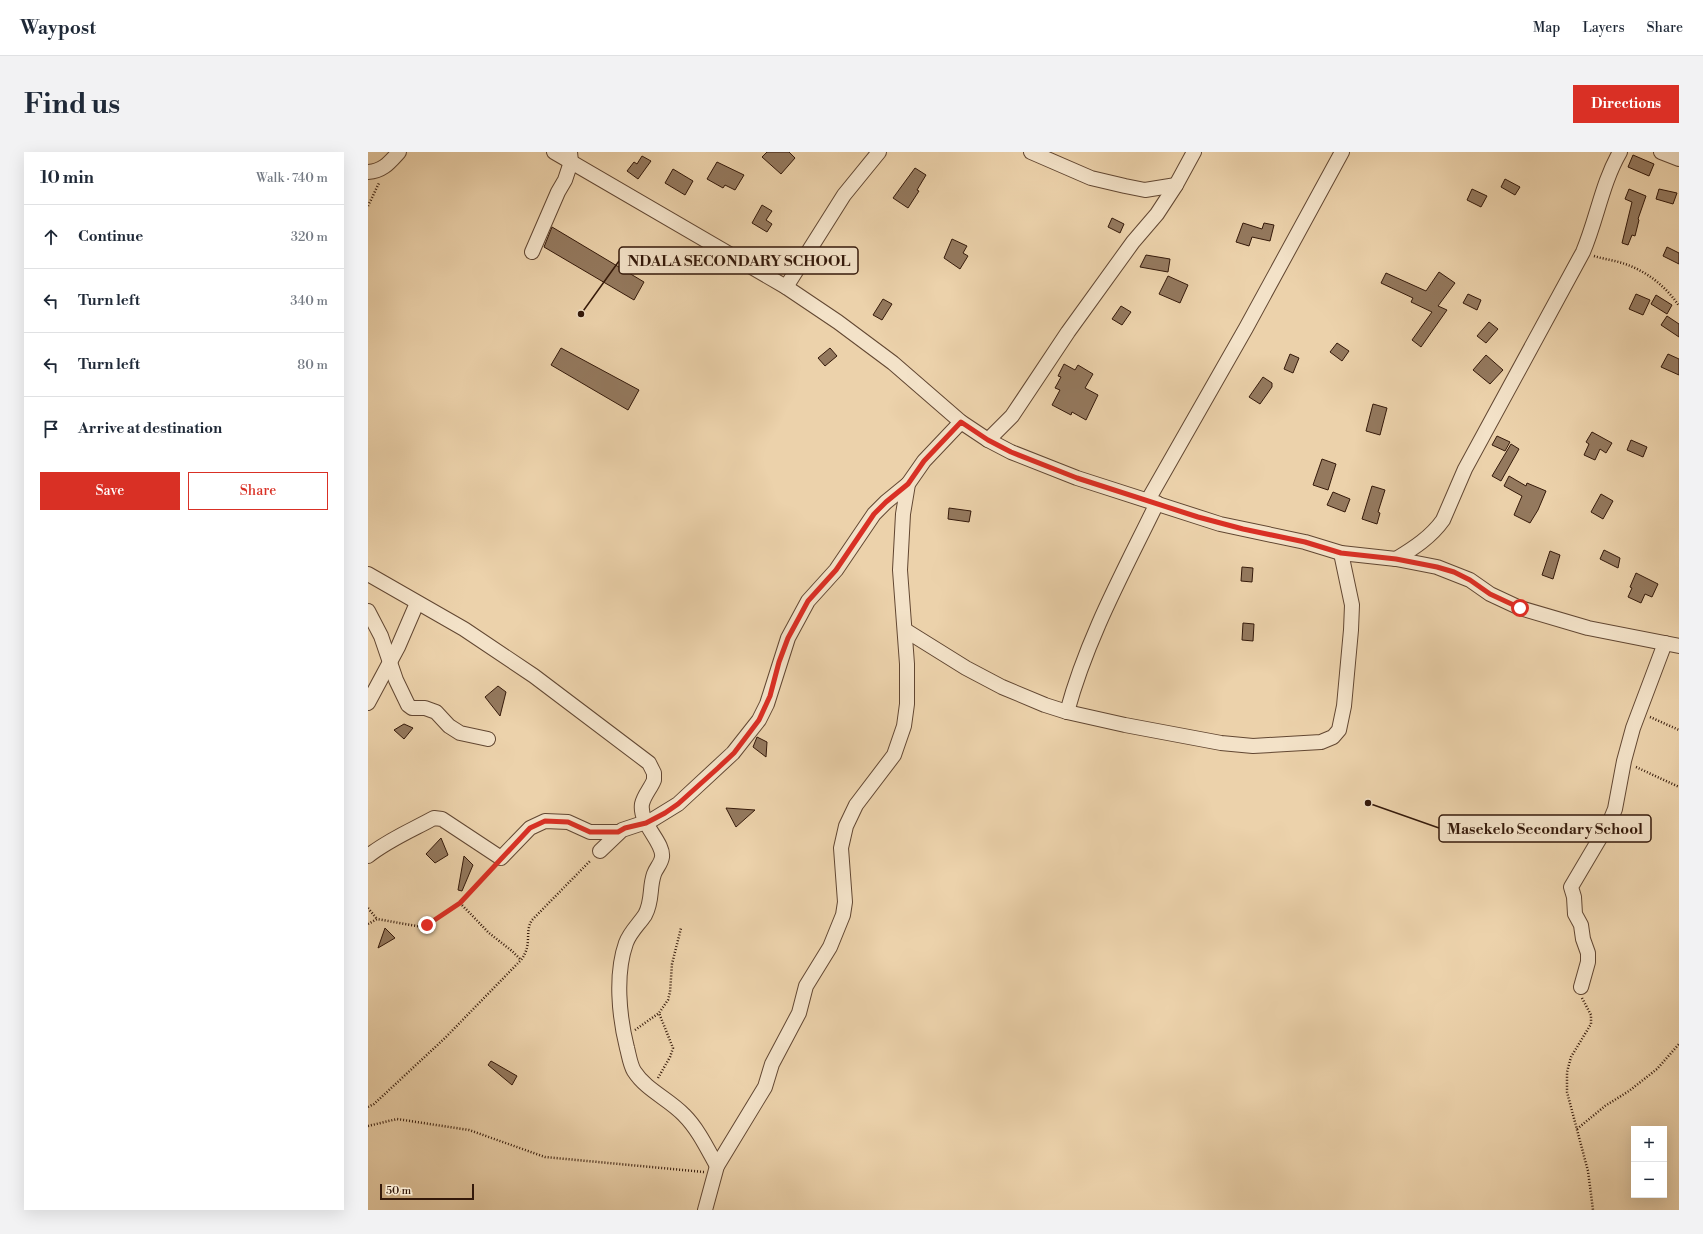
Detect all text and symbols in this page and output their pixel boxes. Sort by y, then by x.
text: Waypost [20,16,96,40]
text: Map [1533,19,1560,37]
text: Layers [1582,19,1625,37]
text: Share [1647,19,1683,37]
button: Directions [1573,85,1679,123]
text: Find us [24,87,120,122]
text: 10 min [40,167,94,189]
text: Walk · 740 m [256,170,328,186]
icon: ahead [40,226,62,248]
text: Continue [78,227,143,246]
text: 320 m [291,229,328,245]
callout: NDALA SECONDARY SCHOOL [619,247,858,274]
text: NDALA SECONDARY SCHOOL [628,252,851,271]
icon: left [40,290,62,312]
text: Turn left [78,291,140,310]
text: 340 m [290,293,328,309]
icon: left [40,354,62,376]
text: Turn left [78,355,140,374]
text: 80 m [297,357,328,373]
icon: arrive [40,418,62,440]
text: Arrive at destination [78,419,222,438]
button: Save [40,472,180,510]
button: Share [188,472,328,510]
route start [1511,599,1529,617]
callout: Masekelo Secondary School [1439,815,1651,842]
text: Masekelo Secondary School [1447,820,1643,839]
route end [418,916,436,934]
map controls [1631,1126,1667,1198]
button: + [1631,1126,1667,1162]
button: − [1631,1162,1667,1198]
scale bar [380,1182,474,1201]
text: 50 m [386,1184,411,1198]

